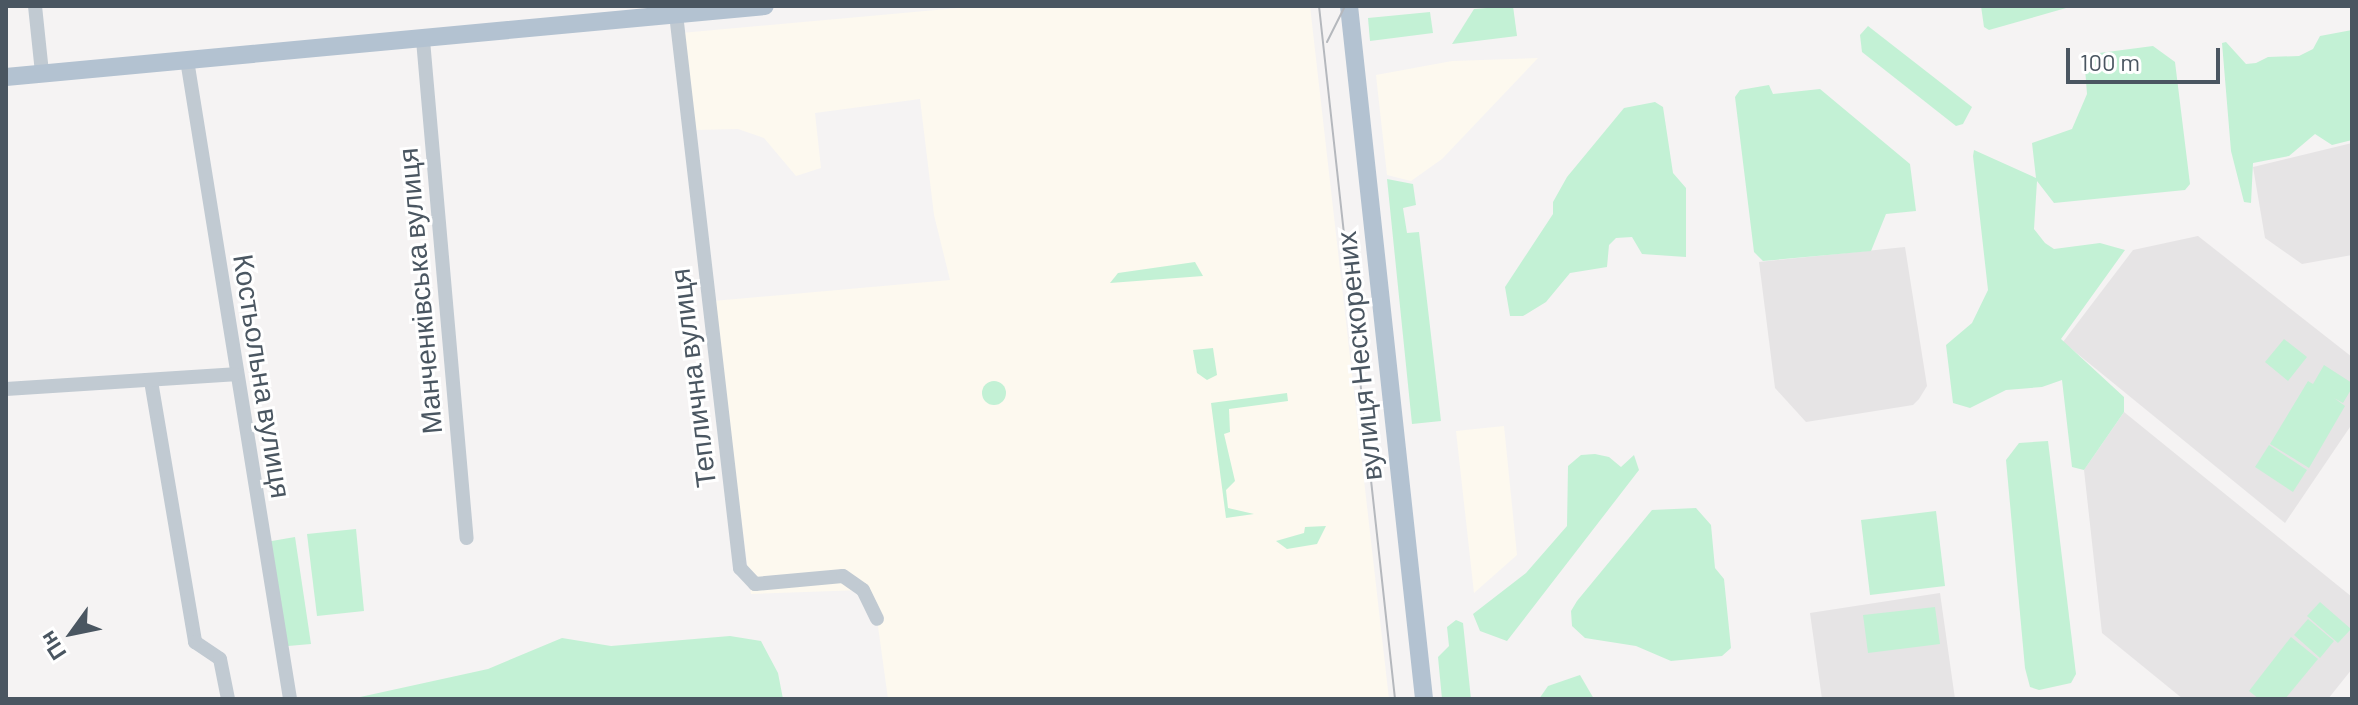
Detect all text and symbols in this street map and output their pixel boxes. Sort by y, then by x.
scale bar [2070,32,2224,82]
text: 100 m [2080,47,2140,76]
street label: Манченківська вулиця [390,147,448,435]
street label: вулиця Нескорених [1328,230,1388,482]
street label: Костьольна вулиця [227,252,299,500]
street label: Теплична вулиця [662,267,722,489]
north arrow [32,593,112,673]
text: Пн [33,627,71,665]

